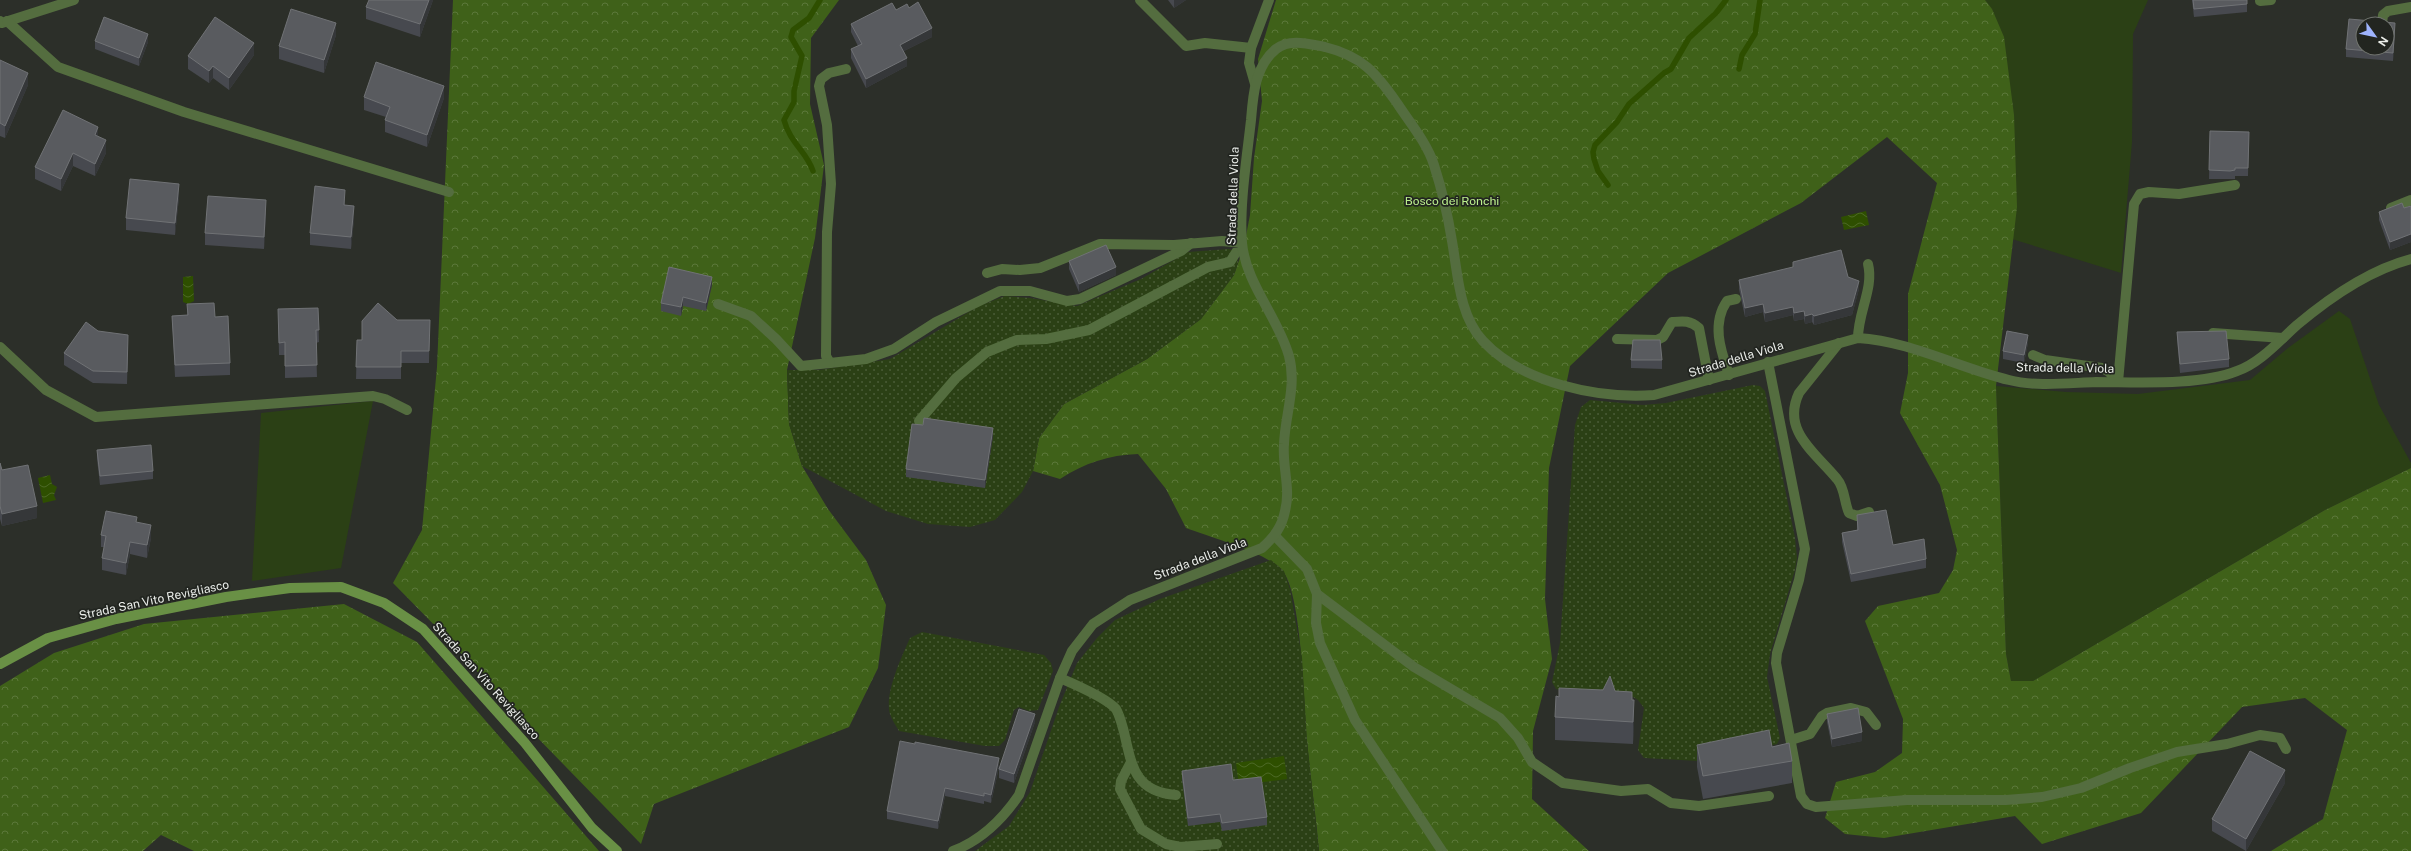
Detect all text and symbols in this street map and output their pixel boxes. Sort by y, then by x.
north arrow [2355,16,2395,56]
text: N [2376,35,2391,48]
street label: Strada della Viola [1224,147,1242,245]
park label: Bosco dei Ronchi [1405,194,1499,208]
street label: Strada della Viola [1687,338,1785,380]
street label: Strada della Viola [2016,360,2114,376]
street label: Strada della Viola [1152,535,1248,583]
street label: Strada San Vito Revigliasco [78,577,231,623]
street label: Strada San Vito Revigliasco [430,619,543,743]

